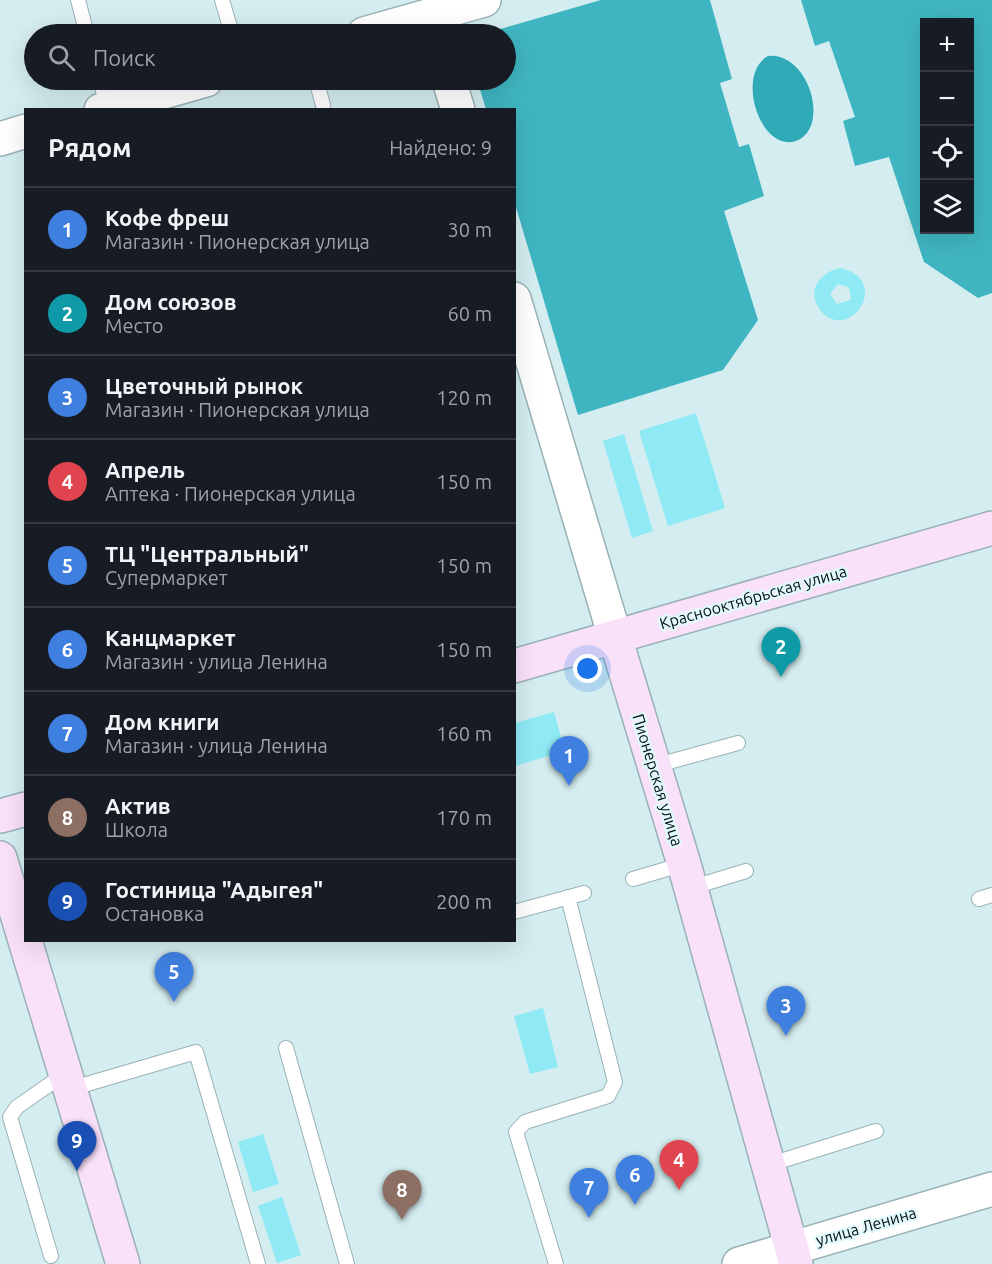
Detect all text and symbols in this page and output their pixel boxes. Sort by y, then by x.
map controls [920,18,974,234]
button: + [920,18,974,72]
search box [24,24,516,90]
icon: search [45,41,78,74]
text: Поиск [93,45,156,70]
button: − [920,72,974,126]
button: locate [920,126,974,180]
text: Рядом [48,133,132,162]
text: Найдено: 9 [389,136,492,159]
button: layers [920,180,974,234]
text: Кофе фреш [105,205,229,230]
text: 1 [62,218,73,241]
text: 30 m [448,218,492,241]
text: Магазин · Пионерская улица [105,230,370,253]
text: Дом союзов [105,289,237,314]
text: 2 [62,302,73,325]
text: 60 m [448,302,492,325]
text: Место [105,314,164,337]
text: Цветочный рынок [105,373,303,398]
text: 3 [62,386,73,409]
text: 120 m [436,386,492,409]
text: Магазин · Пионерская улица [105,398,370,421]
text: Апрель [105,457,185,482]
text: 4 [62,470,73,493]
text: 150 m [436,470,492,493]
text: Аптека · Пионерская улица [105,482,356,505]
text: ТЦ "Центральный" [105,541,309,566]
text: 5 [62,554,73,577]
text: 150 m [436,554,492,577]
street label: Краснооктябрьская улица [657,562,849,632]
text: Супермаркет [105,566,228,589]
text: Канцмаркет [105,625,236,650]
pin: 2 [762,628,800,677]
text: 6 [62,638,73,661]
text: 150 m [436,638,492,661]
text: Магазин · улица Ленина [105,650,328,673]
your location [573,654,602,683]
text: Дом книги [105,709,220,734]
street label: Пионерская улица [629,712,687,848]
text: 7 [62,722,73,745]
text: 160 m [436,722,492,745]
text: Магазин · улица Ленина [105,734,328,757]
pin: 1 [550,736,588,786]
text: Актив [105,793,171,818]
text: 8 [62,806,73,829]
text: 170 m [436,806,492,829]
text: Школа [105,818,168,841]
text: Гостиница "Адыгея" [105,877,323,902]
text: 9 [62,890,73,913]
text: 200 m [436,890,492,913]
text: Остановка [105,902,204,925]
pin: 5 [154,952,194,1002]
pin: 3 [766,986,806,1036]
pin: 9 [58,1122,97,1171]
pin: 4 [660,1140,698,1190]
pin: 6 [616,1156,654,1205]
pin: 7 [570,1168,608,1218]
pin: 8 [382,1170,422,1220]
street label: улица Ленина [814,1203,918,1249]

